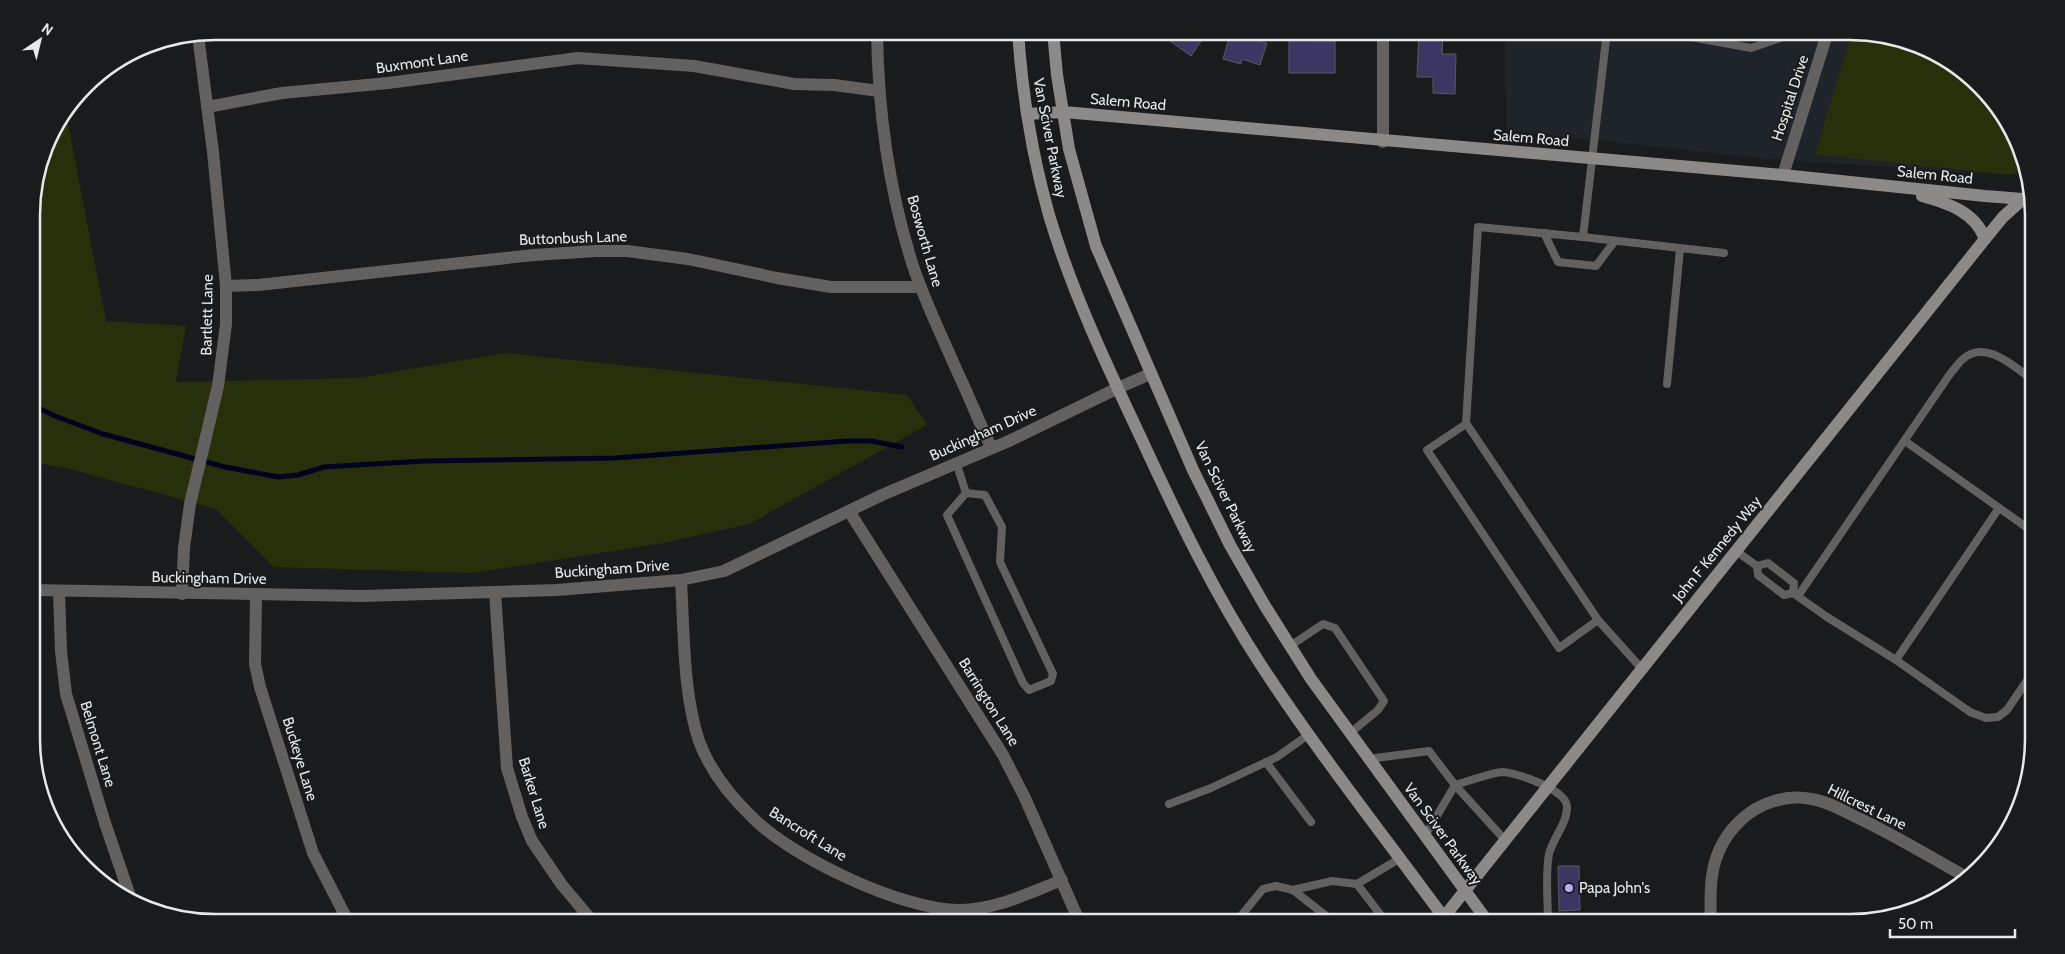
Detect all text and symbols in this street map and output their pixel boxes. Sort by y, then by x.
north arrow [15,15,65,65]
text: N [38,19,57,40]
street label: Buxmont Lane [375,47,469,77]
street label: Hospital Drive [1768,53,1812,143]
street label: Van Sciver Parkway [1030,77,1071,200]
street label: Salem Road [1089,90,1167,114]
street label: Salem Road [1492,126,1570,150]
street label: Salem Road [1896,162,1974,188]
street label: Bosworth Lane [903,193,947,289]
street label: Buttonbush Lane [519,227,628,249]
street label: Bartlett Lane [197,274,217,356]
street label: Buckingham Drive [927,401,1039,465]
street label: Van Sciver Parkway [1191,438,1261,556]
street label: John F Kennedy Way [1668,492,1765,606]
street label: Buckingham Drive [554,556,670,582]
street label: Buckingham Drive [151,568,267,588]
street label: Barrington Lane [955,655,1023,750]
street label: Belmont Lane [76,699,120,790]
street label: Buckeye Lane [279,715,321,803]
street label: Barker Lane [515,755,553,831]
street label: Van Sciver Parkway [1400,780,1486,889]
street label: Hillcrest Lane [1825,780,1909,834]
street label: Bancroft Lane [766,803,850,865]
place label: Papa John's [1579,879,1650,897]
marker: Papa John's [1563,882,1575,894]
scale bar [1890,906,2015,938]
text: 50 m [1898,915,1933,933]

